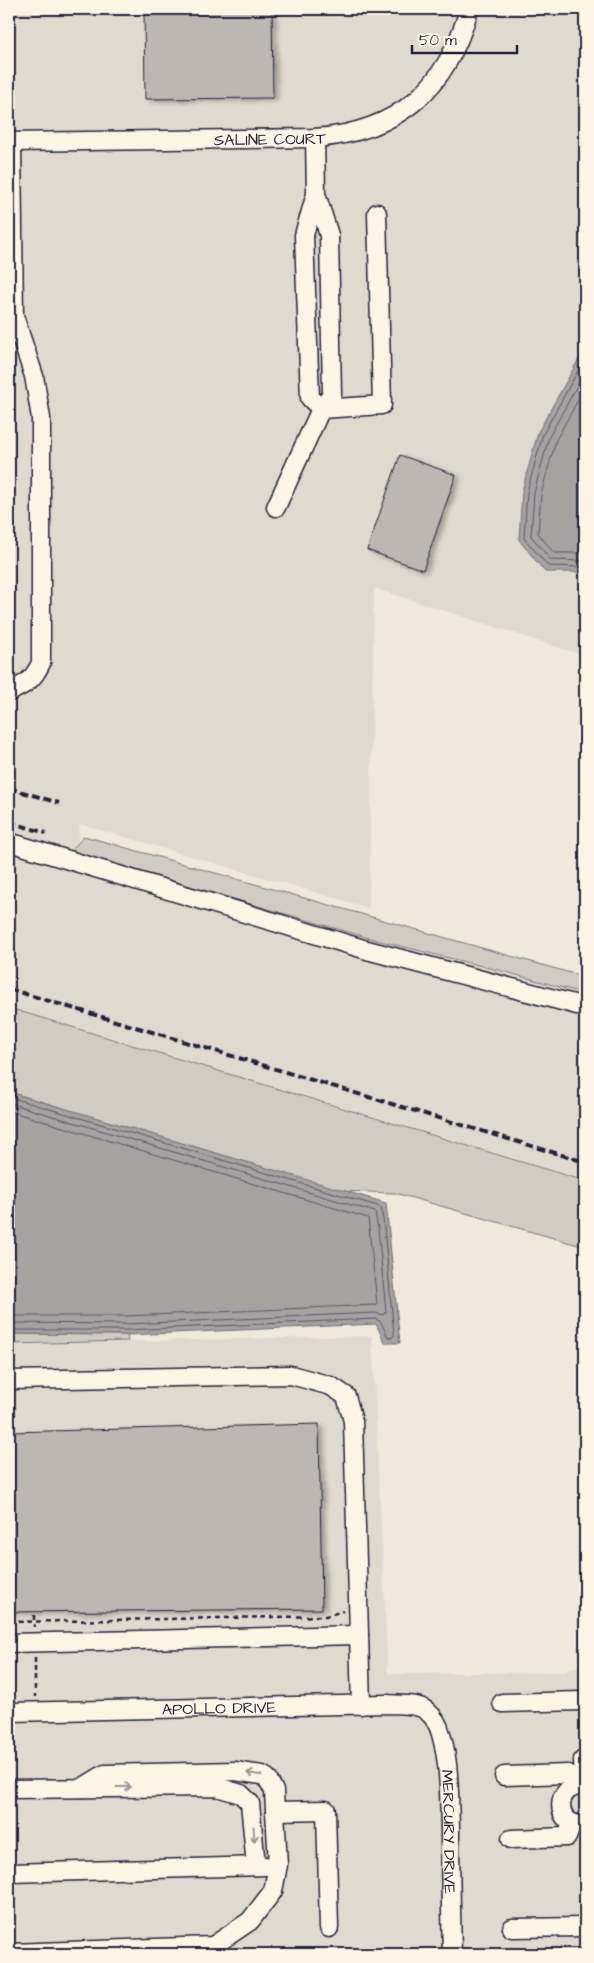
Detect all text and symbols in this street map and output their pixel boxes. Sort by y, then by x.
scale bar [412,22,516,54]
text: 50 m [419,30,457,51]
street label: SALINE COURT [214,127,327,151]
street label: APOLLO DRIVE [162,1696,277,1721]
one-way arrow [247,1769,263,1779]
street label: MERCURY DRIVE [436,1769,461,1895]
one-way arrow [116,1782,132,1792]
one-way arrow [249,1825,258,1841]

